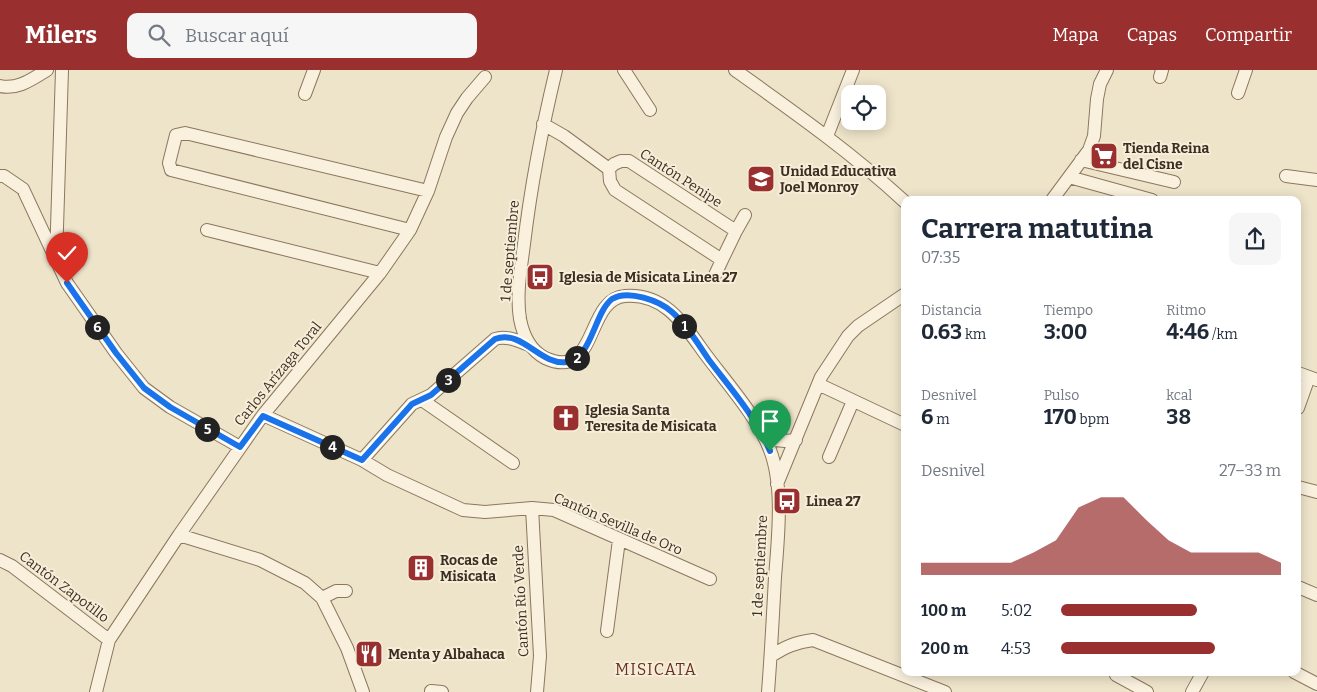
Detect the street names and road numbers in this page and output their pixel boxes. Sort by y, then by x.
street label: Cantón Penipe [637,145,725,211]
street label: 1 de septiembre [497,200,523,302]
street label: Carlos Arízaga Toral [231,318,325,430]
street label: Cantón Sevilla de Oro [551,489,685,559]
street label: 1 de septiembre [749,515,771,617]
street label: Cantón Río Verde [510,545,532,657]
street label: Cantón Zapotillo [16,548,112,626]

